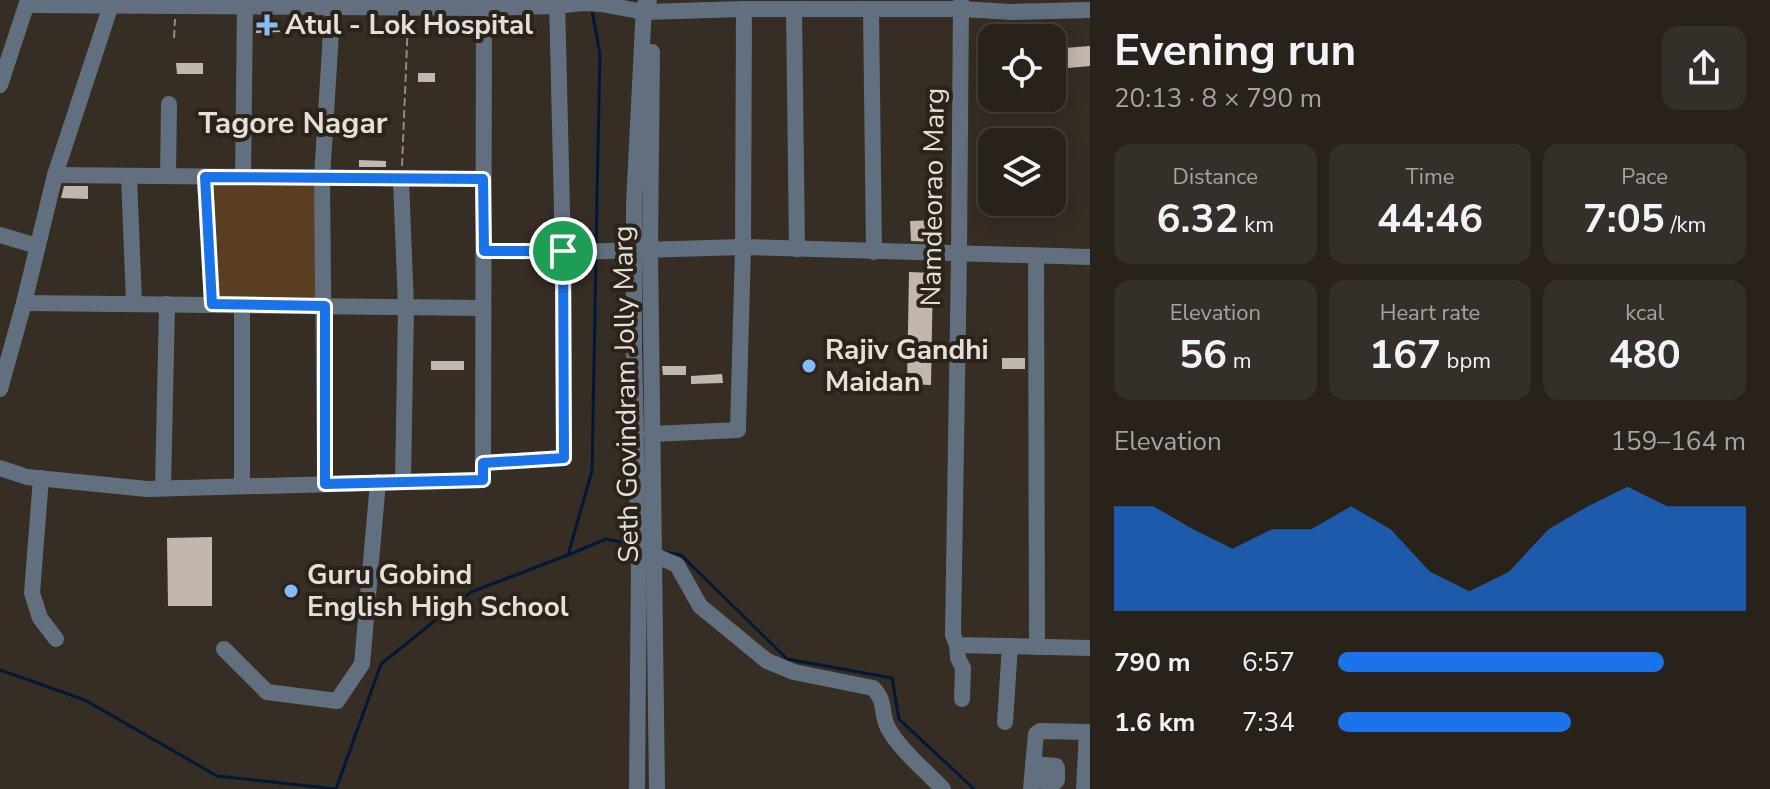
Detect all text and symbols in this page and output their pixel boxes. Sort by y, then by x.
place label: Atul - Lok Hospital [285,6,533,44]
marker: Atul - Lok Hospital [256,14,278,36]
text: Evening run [1114,21,1356,81]
map controls [978,24,1066,216]
button: locate [978,24,1066,112]
button: share [1662,26,1746,110]
text: 20:13 · 8 × 790 m [1114,81,1322,116]
street label: Namdeorao Marg [912,87,954,307]
district label: Tagore Nagar [198,103,388,144]
button: layers [978,128,1066,216]
text: Distance [1173,162,1258,192]
text: Time [1406,162,1454,192]
text: Pace [1621,162,1668,192]
text: 6.32 [1157,192,1239,246]
text: 44:46 [1377,192,1483,246]
text: 7:05 [1583,192,1665,246]
text: km [1239,210,1274,240]
text: /km [1665,210,1706,240]
pin [529,217,597,285]
street label: Seth Govindram Jolly Marg [604,225,648,563]
icon: arrive [541,229,585,273]
text: Elevation [1170,298,1261,328]
text: Heart rate [1380,298,1480,328]
text: kcal [1625,298,1664,328]
text: 56 [1179,328,1227,382]
text: 167 [1369,328,1441,382]
text: 480 [1609,328,1681,382]
place label: Rajiv Gandhi Maidan [825,331,989,401]
text: m [1227,346,1252,376]
text: bpm [1441,346,1491,376]
marker: Rajiv Gandhi Maidan [800,357,818,375]
text: Elevation [1114,424,1222,459]
text: 159–164 m [1610,424,1746,459]
place label: Guru Gobind English High School [307,556,569,626]
marker: Guru Gobind English High School [282,582,300,600]
text: 790 m [1114,645,1191,680]
text: 6:57 [1242,645,1295,680]
text: 1.6 km [1114,705,1195,740]
text: 7:34 [1242,705,1295,740]

